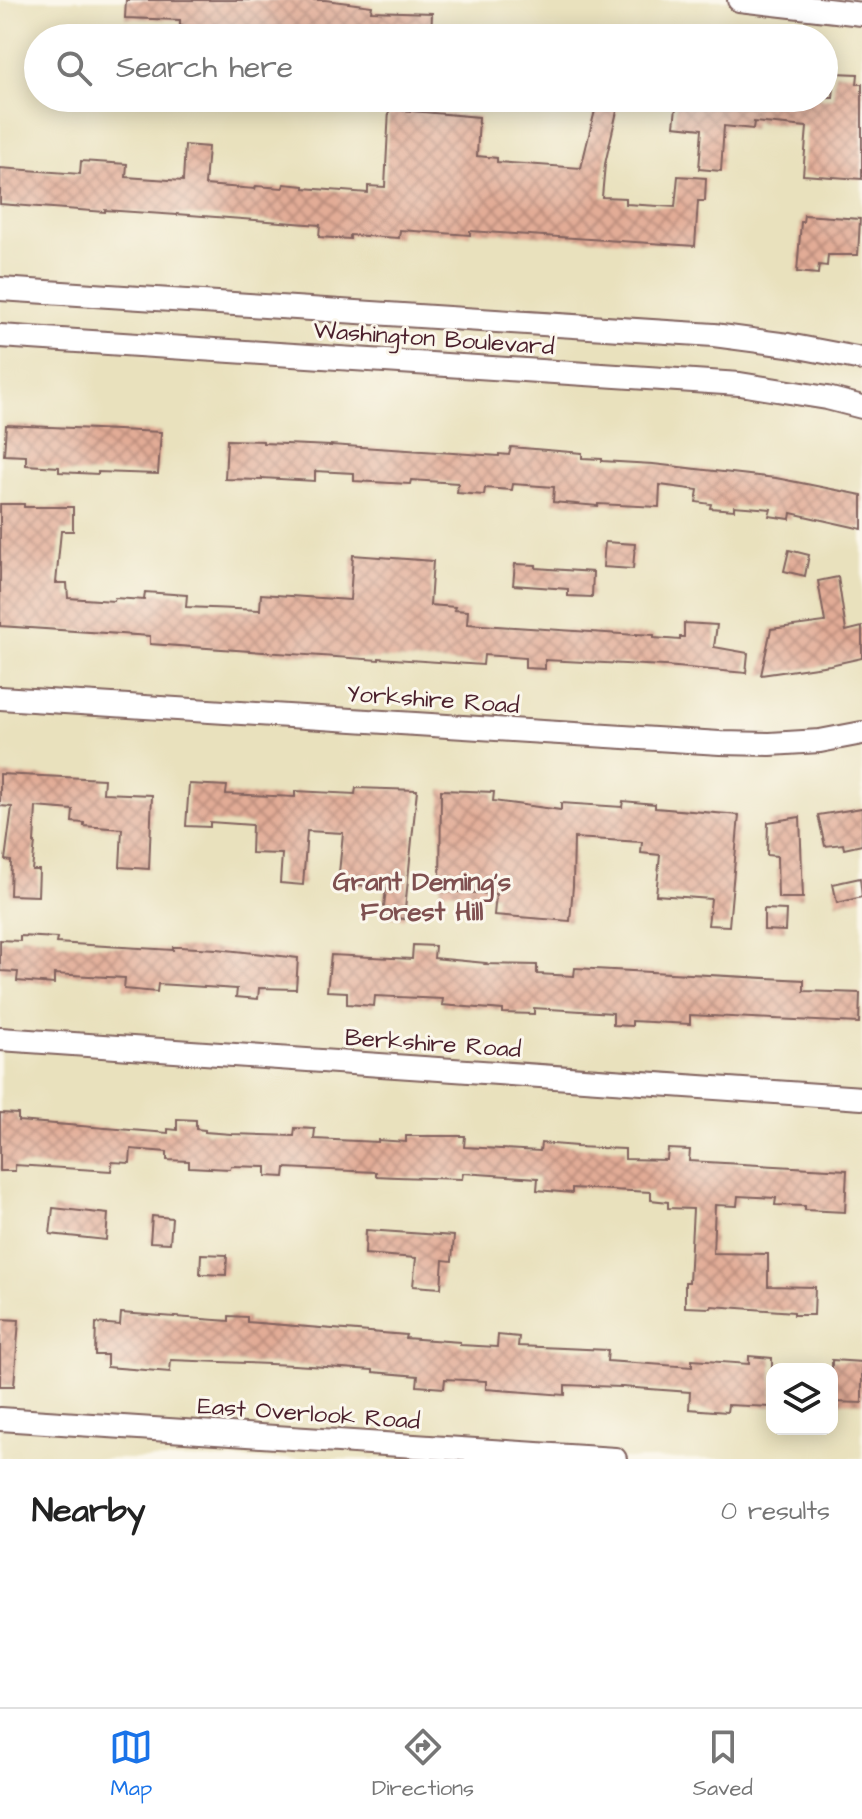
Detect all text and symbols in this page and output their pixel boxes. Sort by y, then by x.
search box [24,24,838,112]
icon: search [52,46,96,90]
text: Search here [116,47,293,89]
street label: Washington Boulevard [312,314,555,365]
street label: Yorkshire Road [346,677,520,723]
district label: Grant Deming's Forest Hill [333,864,511,930]
street label: Berkshire Road [344,1021,522,1067]
map controls [766,1363,838,1435]
button: layers [766,1363,838,1435]
street label: East Overlook Road [197,1389,421,1439]
text: Nearby [32,1487,146,1535]
text: 0 results [721,1493,830,1529]
tab: Map [109,1725,153,1804]
tab: Directions [372,1725,474,1804]
tab: Saved [693,1725,753,1804]

